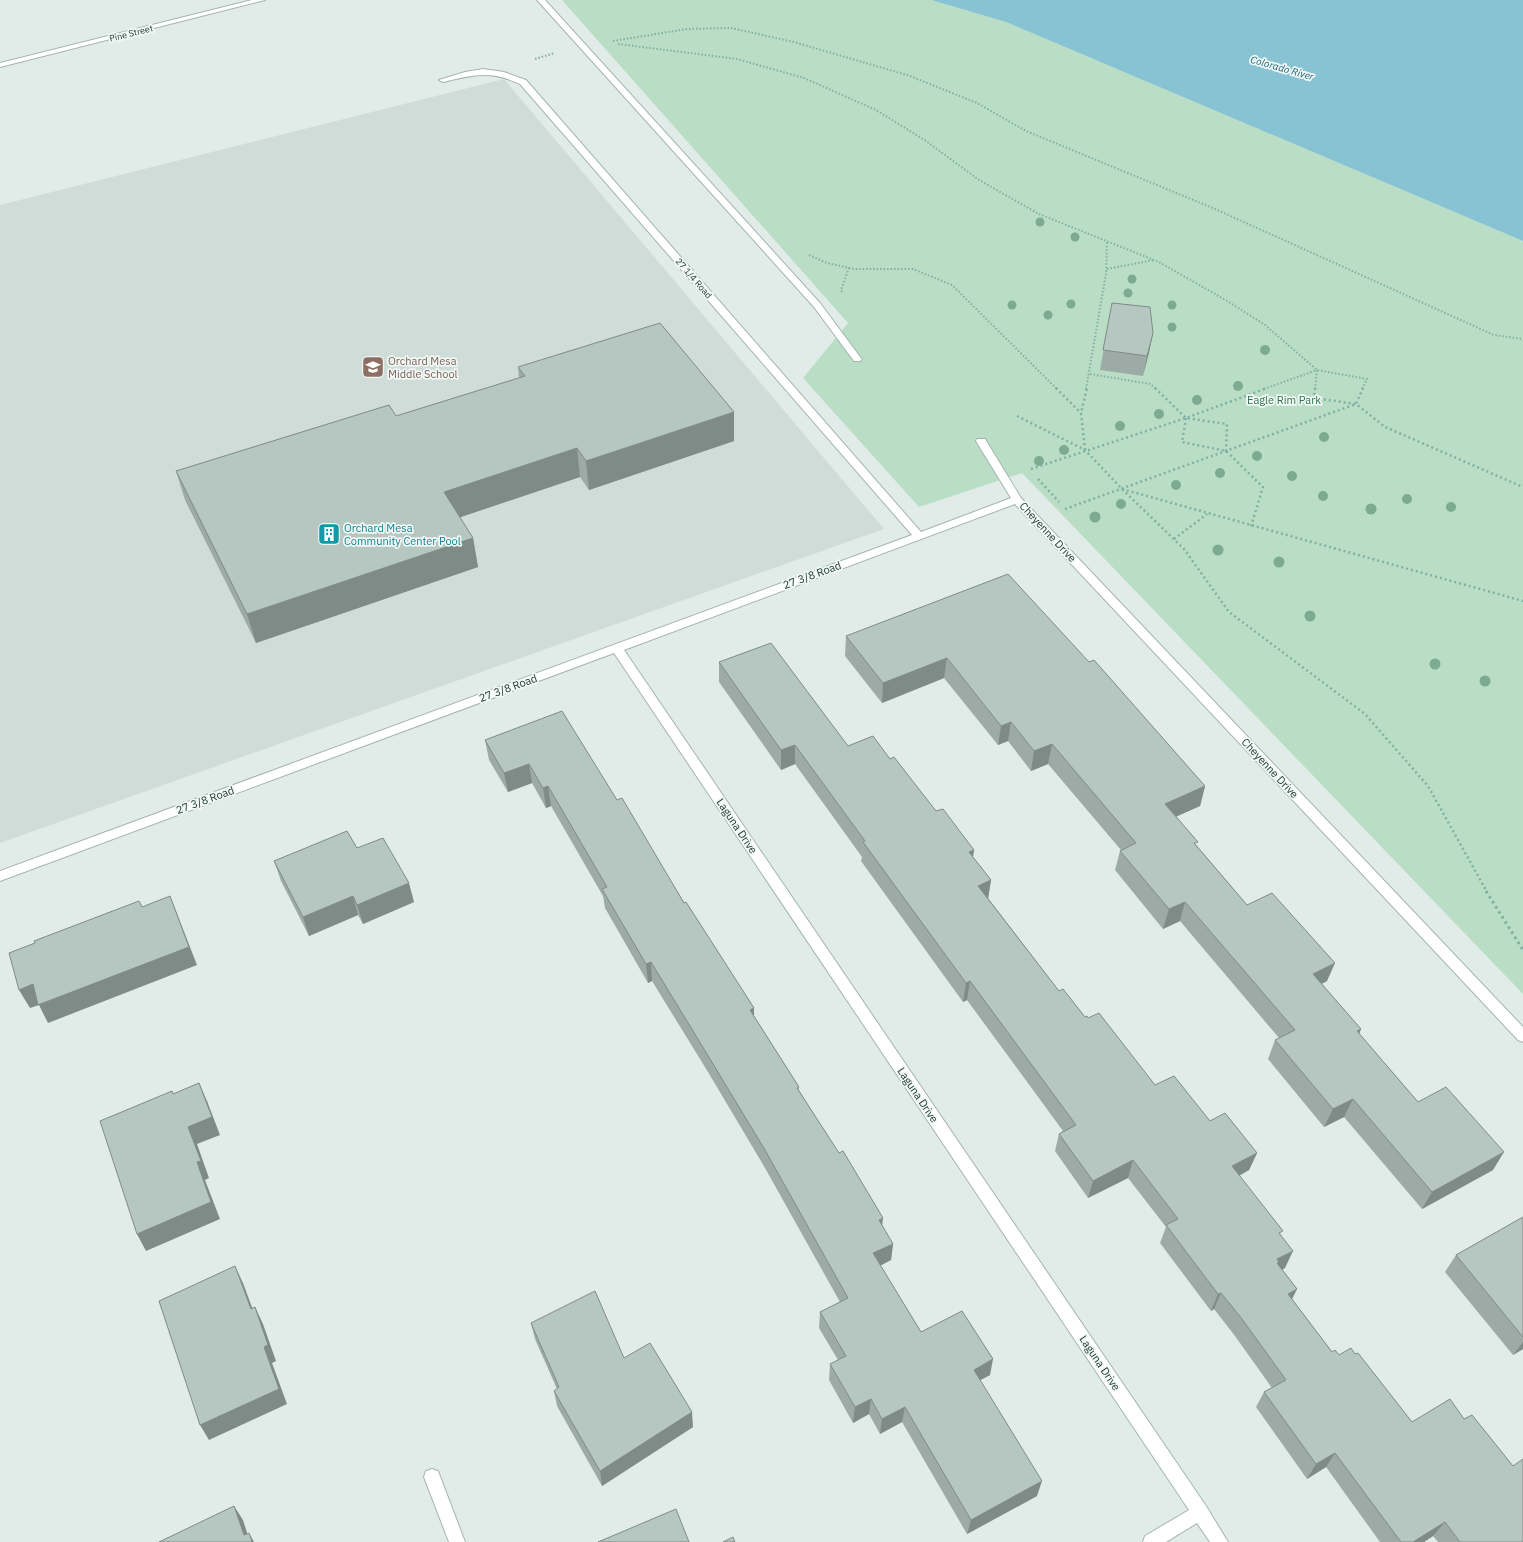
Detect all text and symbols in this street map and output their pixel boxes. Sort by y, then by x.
street label: Pine Street [108,22,154,44]
water label: Colorado River [1249,53,1315,83]
street label: 27 1/4 Road [673,256,715,300]
school or university icon: Orchard Mesa Middle School [360,354,386,380]
place label: Orchard Mesa Middle School [388,354,458,381]
park label: Eagle Rim Park [1247,393,1321,407]
street label: Cheyenne Drive [1017,499,1079,565]
building icon: Orchard Mesa Community Center Pool [316,521,342,547]
place label: Orchard Mesa Community Center Pool [344,521,461,548]
street label: 27 3/8 Road [781,558,843,592]
street label: 27 3/8 Road [477,671,539,705]
street label: Cheyenne Drive [1239,735,1301,801]
street label: 27 3/8 Road [174,783,236,817]
street label: Laguna Drive [713,796,761,856]
street label: Laguna Drive [894,1065,942,1125]
street label: Laguna Drive [1076,1333,1124,1393]

